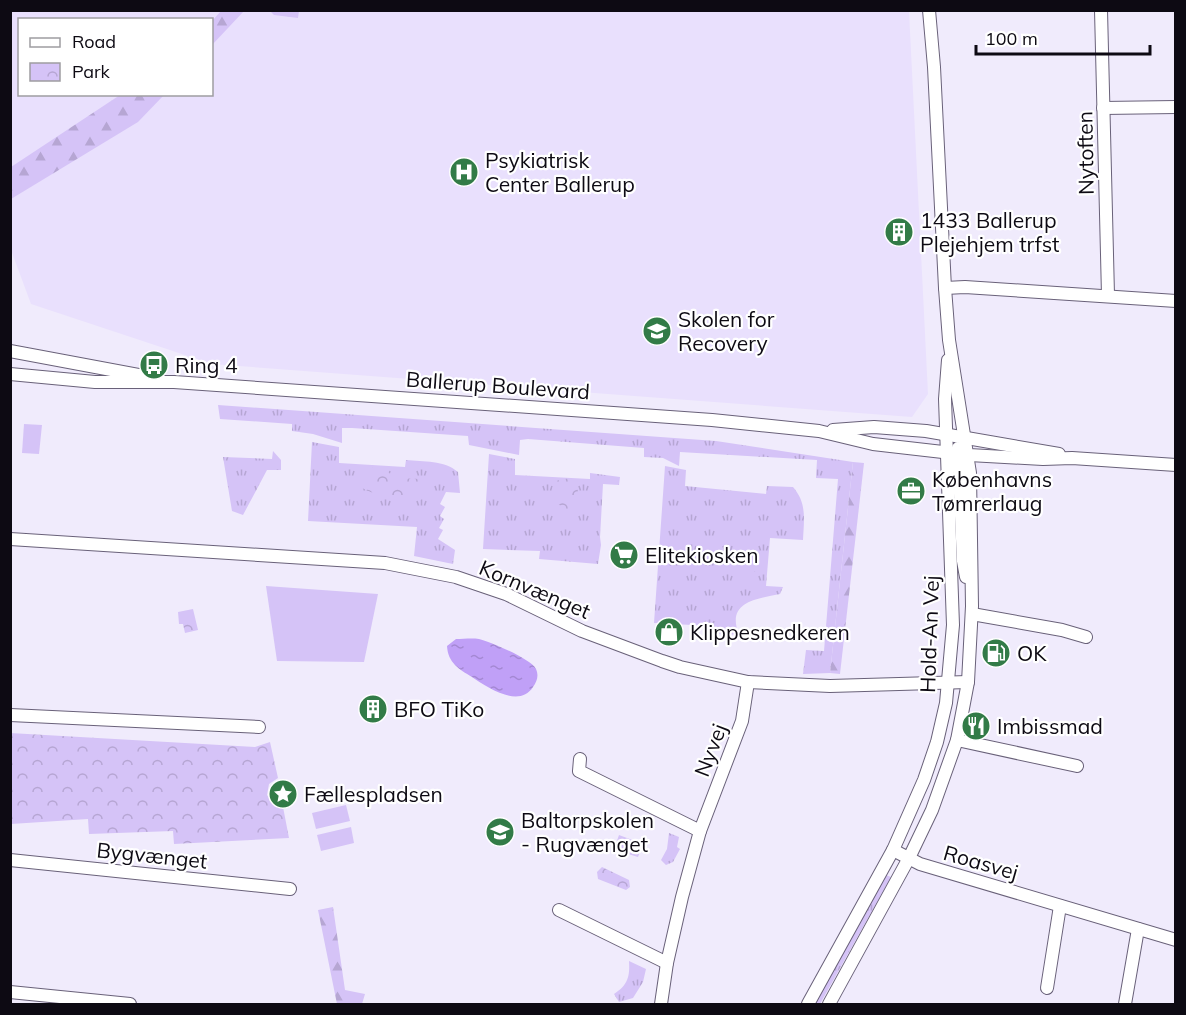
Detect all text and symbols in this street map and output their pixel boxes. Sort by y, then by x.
legend [18,18,213,96]
scale bar [976,18,1150,56]
text: 100 m [985,27,1038,50]
text: Road [72,30,116,53]
text: Park [72,60,111,83]
street label: Nytoften [1071,111,1099,195]
place label: Psykiatrisk Center Ballerup [485,147,635,197]
hospital icon: Psykiatrisk Center Ballerup [448,156,480,188]
place label: 1433 Ballerup Plejehjem trfst [920,207,1059,257]
building icon: 1433 Ballerup Plejehjem trfst [883,216,915,248]
place label: Skolen for Recovery [678,306,775,356]
school or university icon: Skolen for Recovery [641,315,673,347]
bus stop icon: Ring 4 [138,349,170,381]
place label: Ring 4 [175,352,238,378]
street label: Ballerup Boulevard [405,366,591,404]
place label: Københavns Tømrerlaug [932,466,1052,516]
office icon: Københavns Tømrerlaug [895,475,927,507]
supermarket icon: Elitekiosken [608,539,640,571]
place label: Elitekiosken [645,542,759,568]
street label: Kornvænget [476,554,594,624]
street label: Hold-An Vej [914,575,944,693]
shop icon: Klippesnedkeren [653,616,685,648]
place label: Klippesnedkeren [690,619,850,645]
fuel station icon: OK [980,637,1012,669]
place label: OK [1017,640,1047,666]
building icon: BFO TiKo [357,693,389,725]
place label: BFO TiKo [394,696,484,722]
restaurant icon: Imbissmad [960,710,992,742]
place label: Imbissmad [997,713,1103,739]
street label: Nyvej [688,720,732,780]
place icon: Fællespladsen [267,778,299,810]
place label: Fællespladsen [304,781,443,807]
place label: Baltorpskolen - Rugvænget [521,807,654,857]
school or university icon: Baltorpskolen - Rugvænget [484,816,516,848]
street label: Bygvænget [95,836,209,874]
street label: Roasvej [941,839,1021,885]

